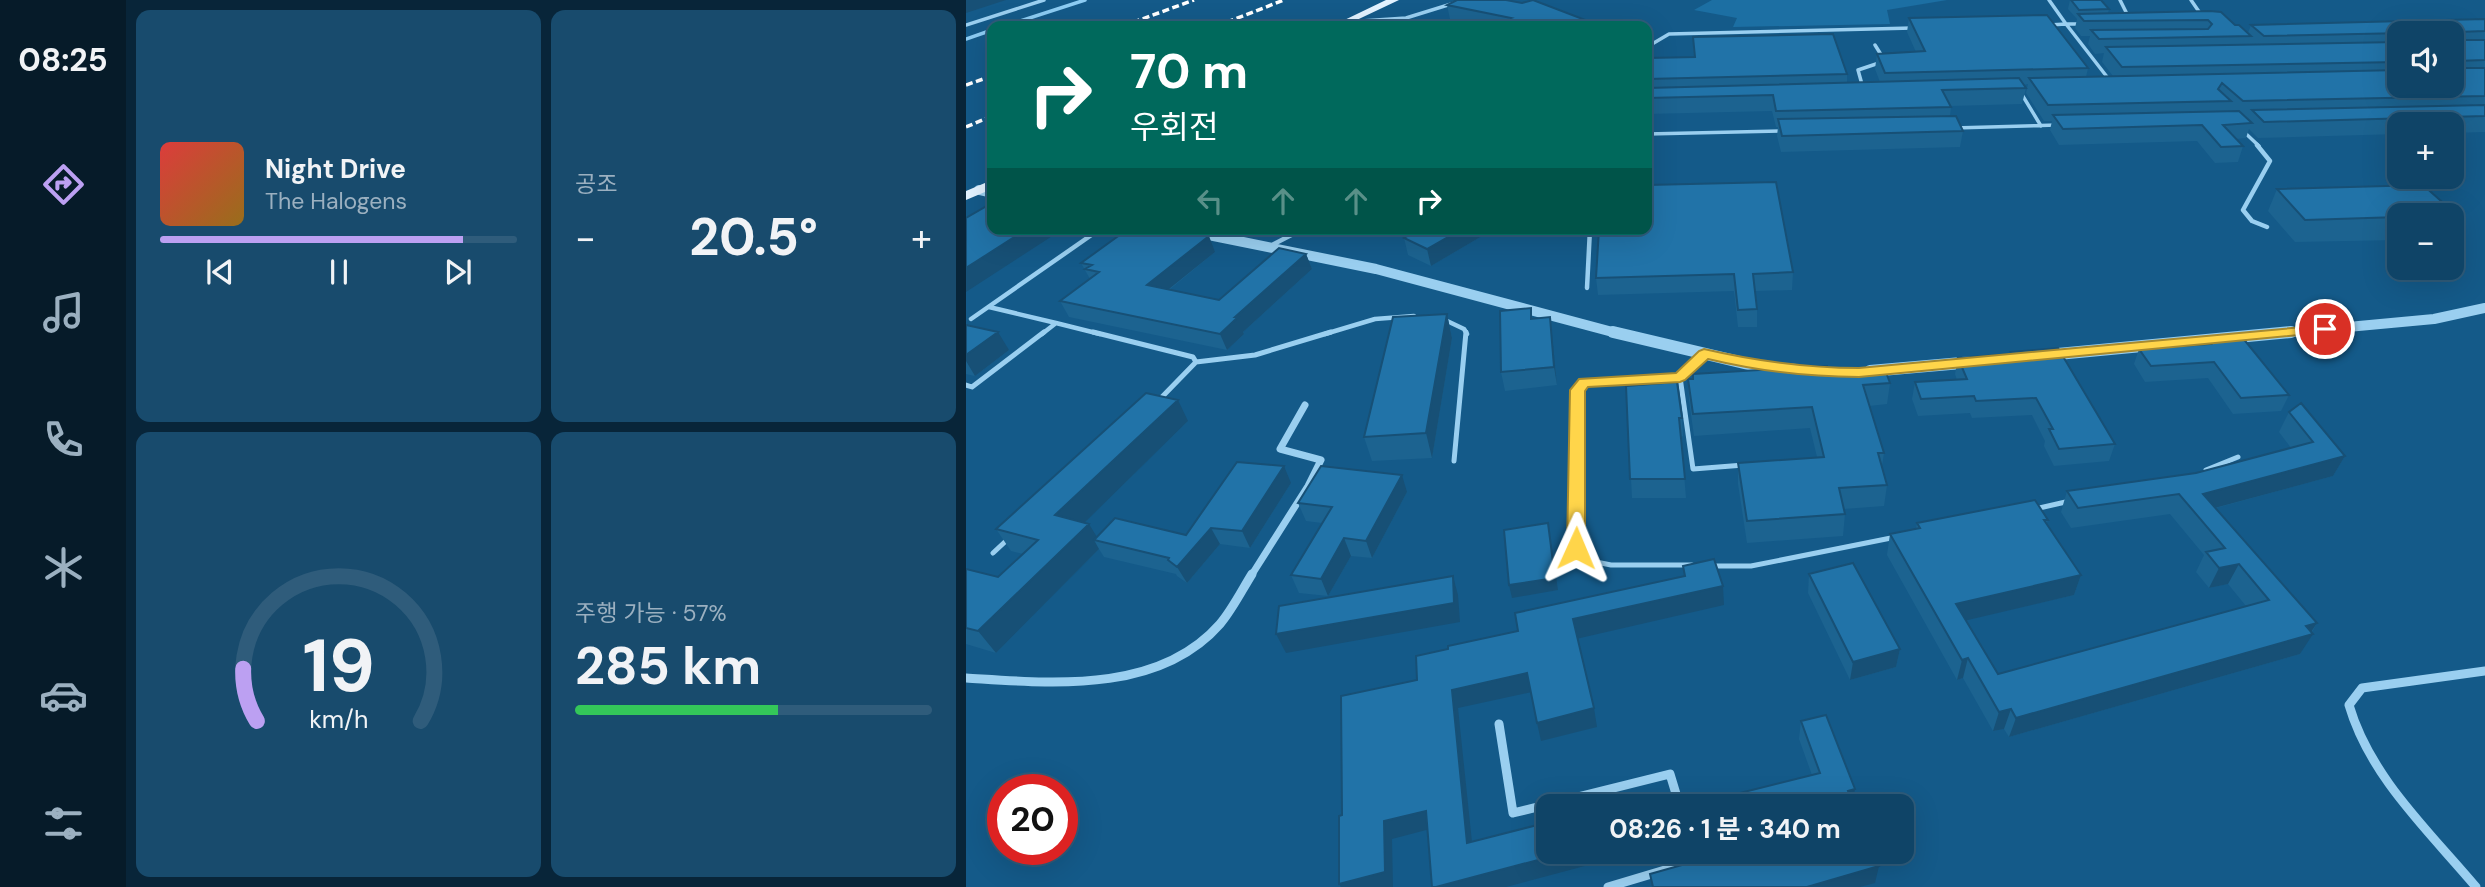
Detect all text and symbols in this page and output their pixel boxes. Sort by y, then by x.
map controls [2387,21,2464,280]
button: sound [2387,21,2464,98]
text: 08:25 [18,39,108,81]
text: 70 m [1130,39,1248,103]
icon: right [1015,49,1106,140]
text: 우회전 [1130,106,1218,148]
button: + [2387,112,2464,189]
text: Night Drive [265,152,406,186]
icon: directions [39,160,88,209]
text: 공조 [575,169,617,199]
icon: left [1191,182,1229,220]
icon: ahead [1264,182,1302,220]
icon: ahead [1337,182,1375,220]
icon: right [1410,182,1448,220]
text: The Halogens [265,186,407,216]
text: 20.5° [689,203,818,271]
button: − [2387,203,2464,280]
text: − [575,213,596,263]
text: + [911,213,932,263]
icon: previous [201,253,239,291]
icon: pause [320,253,358,291]
icon: next [439,253,477,291]
icon: music [39,288,88,337]
pin [2295,299,2355,359]
icon: arrive [2306,310,2344,348]
icon: phone [39,415,88,464]
position arrow [1539,511,1613,585]
icon: climate [39,543,88,592]
text: 주행 가능 · 57% [575,598,727,628]
text: 19 [302,619,375,714]
text: 285 km [575,632,761,700]
icon: car [39,671,88,720]
text: km/h [309,702,368,735]
speed limit sign: 20 [987,774,1078,865]
icon: filters [39,799,88,848]
text: 08:26 · 1 분 · 340 m [1609,812,1841,846]

